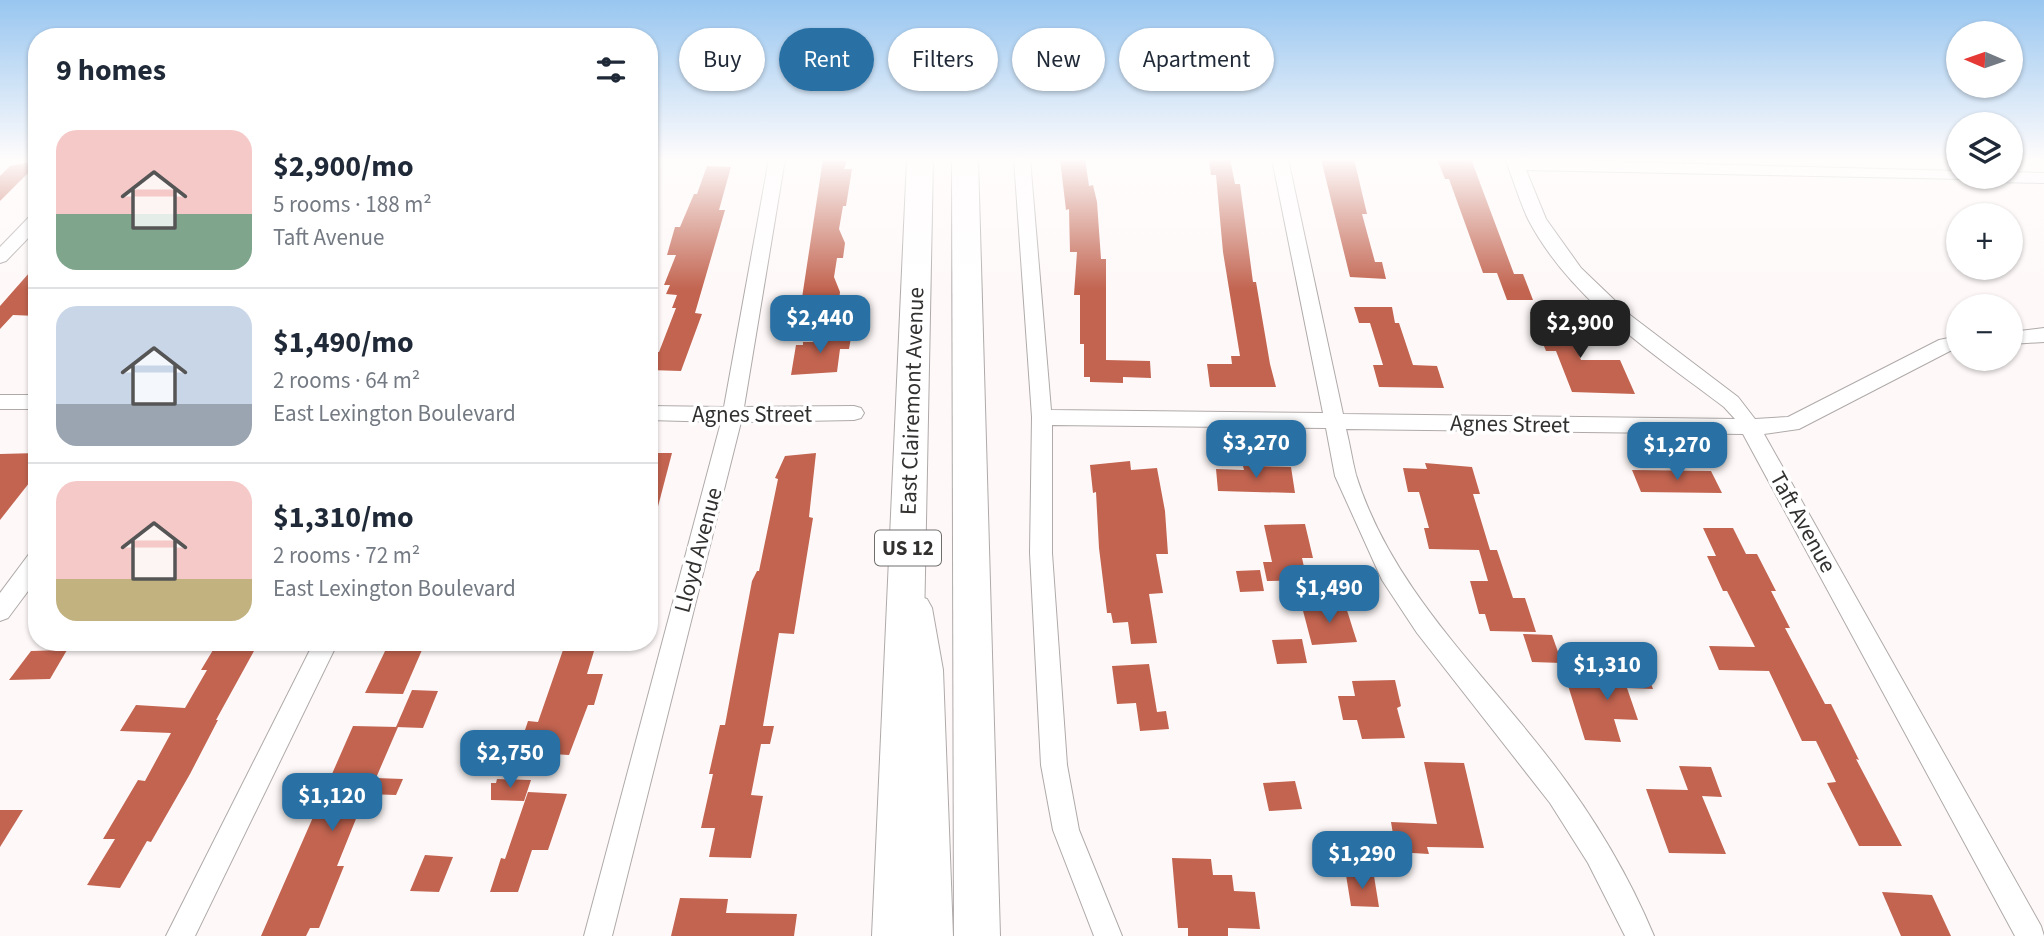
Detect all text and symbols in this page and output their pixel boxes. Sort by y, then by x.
north arrow [1946,21,2023,98]
map controls [1946,21,2023,371]
chip: Buy [679,28,765,91]
chip: Rent [779,28,874,91]
chip: Filters [888,28,998,91]
chip: New [1012,28,1105,91]
chip: Apartment [1119,28,1274,91]
text: 9 homes [56,49,166,92]
icon: filters [592,51,630,89]
button: layers [1946,112,2023,189]
text: $2,900/mo [273,145,414,188]
icon: home [112,158,196,242]
text: 5 rooms · 188 m² [273,188,432,221]
button: + [1946,203,2023,280]
text: Taft Avenue [273,221,384,254]
street label: East Clairemont Avenue [892,286,932,516]
button: − [1946,294,2023,371]
pin: $2,440 [763,296,877,355]
pin: $2,900 [1523,300,1637,360]
text: $2,440 [786,301,854,334]
text: $2,900 [1546,306,1614,339]
text: $1,490/mo [273,321,414,364]
icon: home [112,334,196,418]
text: 2 rooms · 64 m² [273,364,420,397]
text: East Lexington Boulevard [273,397,516,430]
street label: Agnes Street [692,398,812,431]
street label: Agnes Street [1450,406,1570,442]
pin: $3,270 [1199,420,1313,480]
pin: $1,270 [1620,422,1734,482]
text: $3,270 [1222,426,1290,459]
text: $1,270 [1643,428,1711,461]
street label: Taft Avenue [1762,465,1844,579]
street label: Lloyd Avenue [665,484,731,616]
text: $1,310/mo [273,496,414,539]
icon: home [112,509,196,593]
road number: US 12 [875,530,941,566]
text: 2 rooms · 72 m² [273,539,420,572]
pin: $1,490 [1272,566,1386,625]
text: $1,490 [1295,571,1363,604]
text: East Lexington Boulevard [273,572,516,605]
pin: $1,310 [1550,642,1664,702]
text: $1,310 [1573,648,1641,681]
pin: $2,750 [453,730,567,790]
text: $2,750 [476,736,544,769]
pin: $1,120 [275,774,389,833]
text: $1,120 [298,779,366,812]
pin: $1,290 [1305,832,1419,891]
text: $1,290 [1328,837,1396,870]

